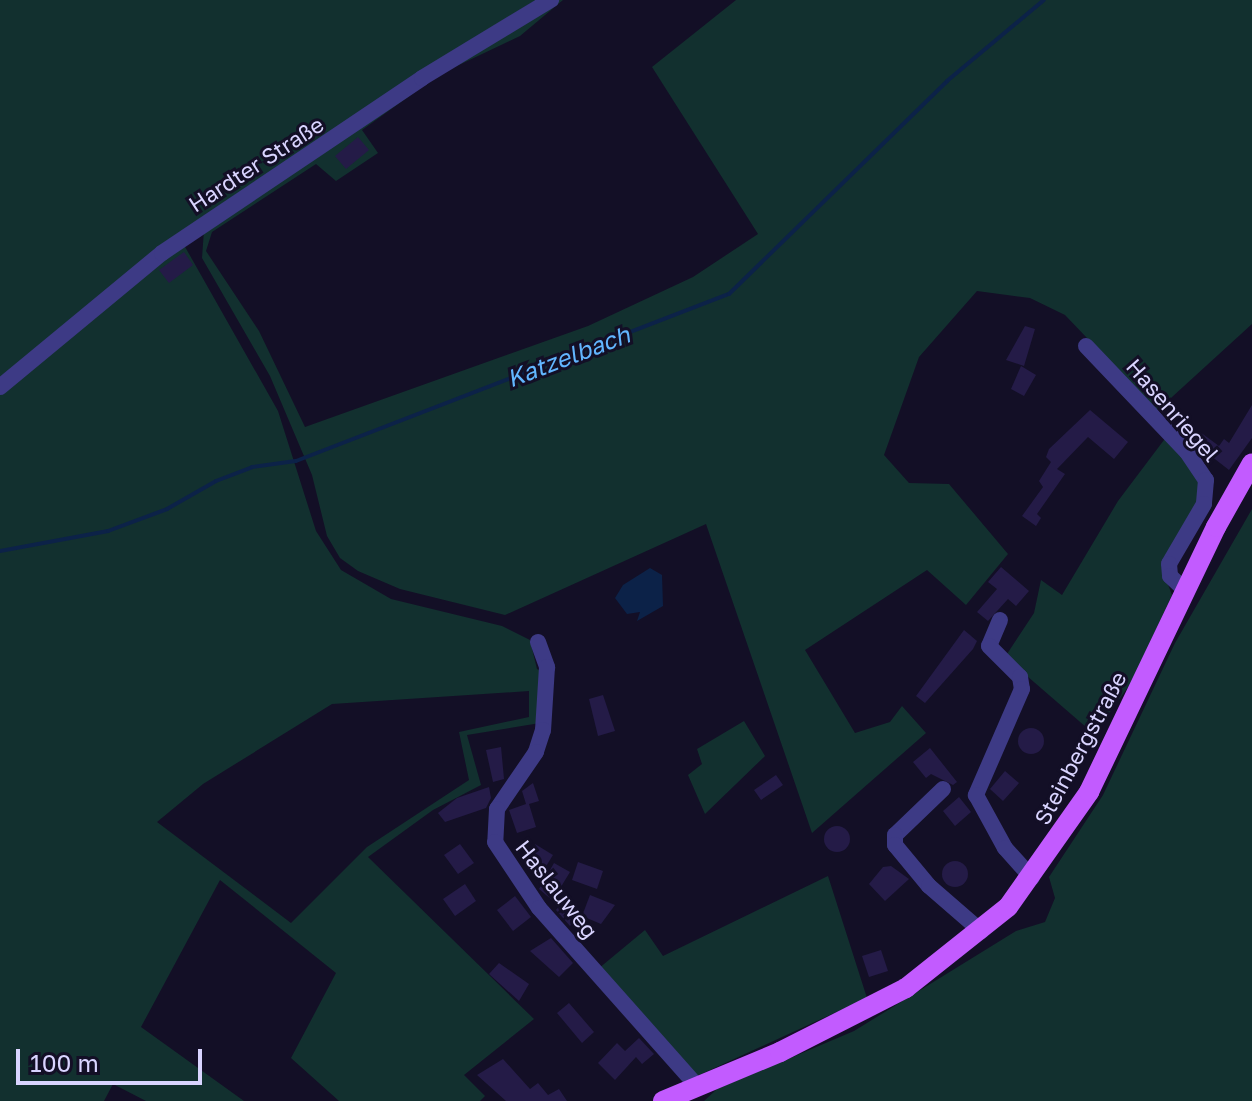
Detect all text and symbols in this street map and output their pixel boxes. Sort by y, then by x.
street label: Hardter Straße [184,111,328,217]
water label: Katzelbach [502,319,634,393]
street label: Hasenriegel [1121,353,1225,467]
street label: Steinbergstraße [1029,667,1131,829]
street label: Haslauweg [510,835,604,943]
scale bar [20,1033,206,1083]
text: 100 m [30,1048,99,1077]

